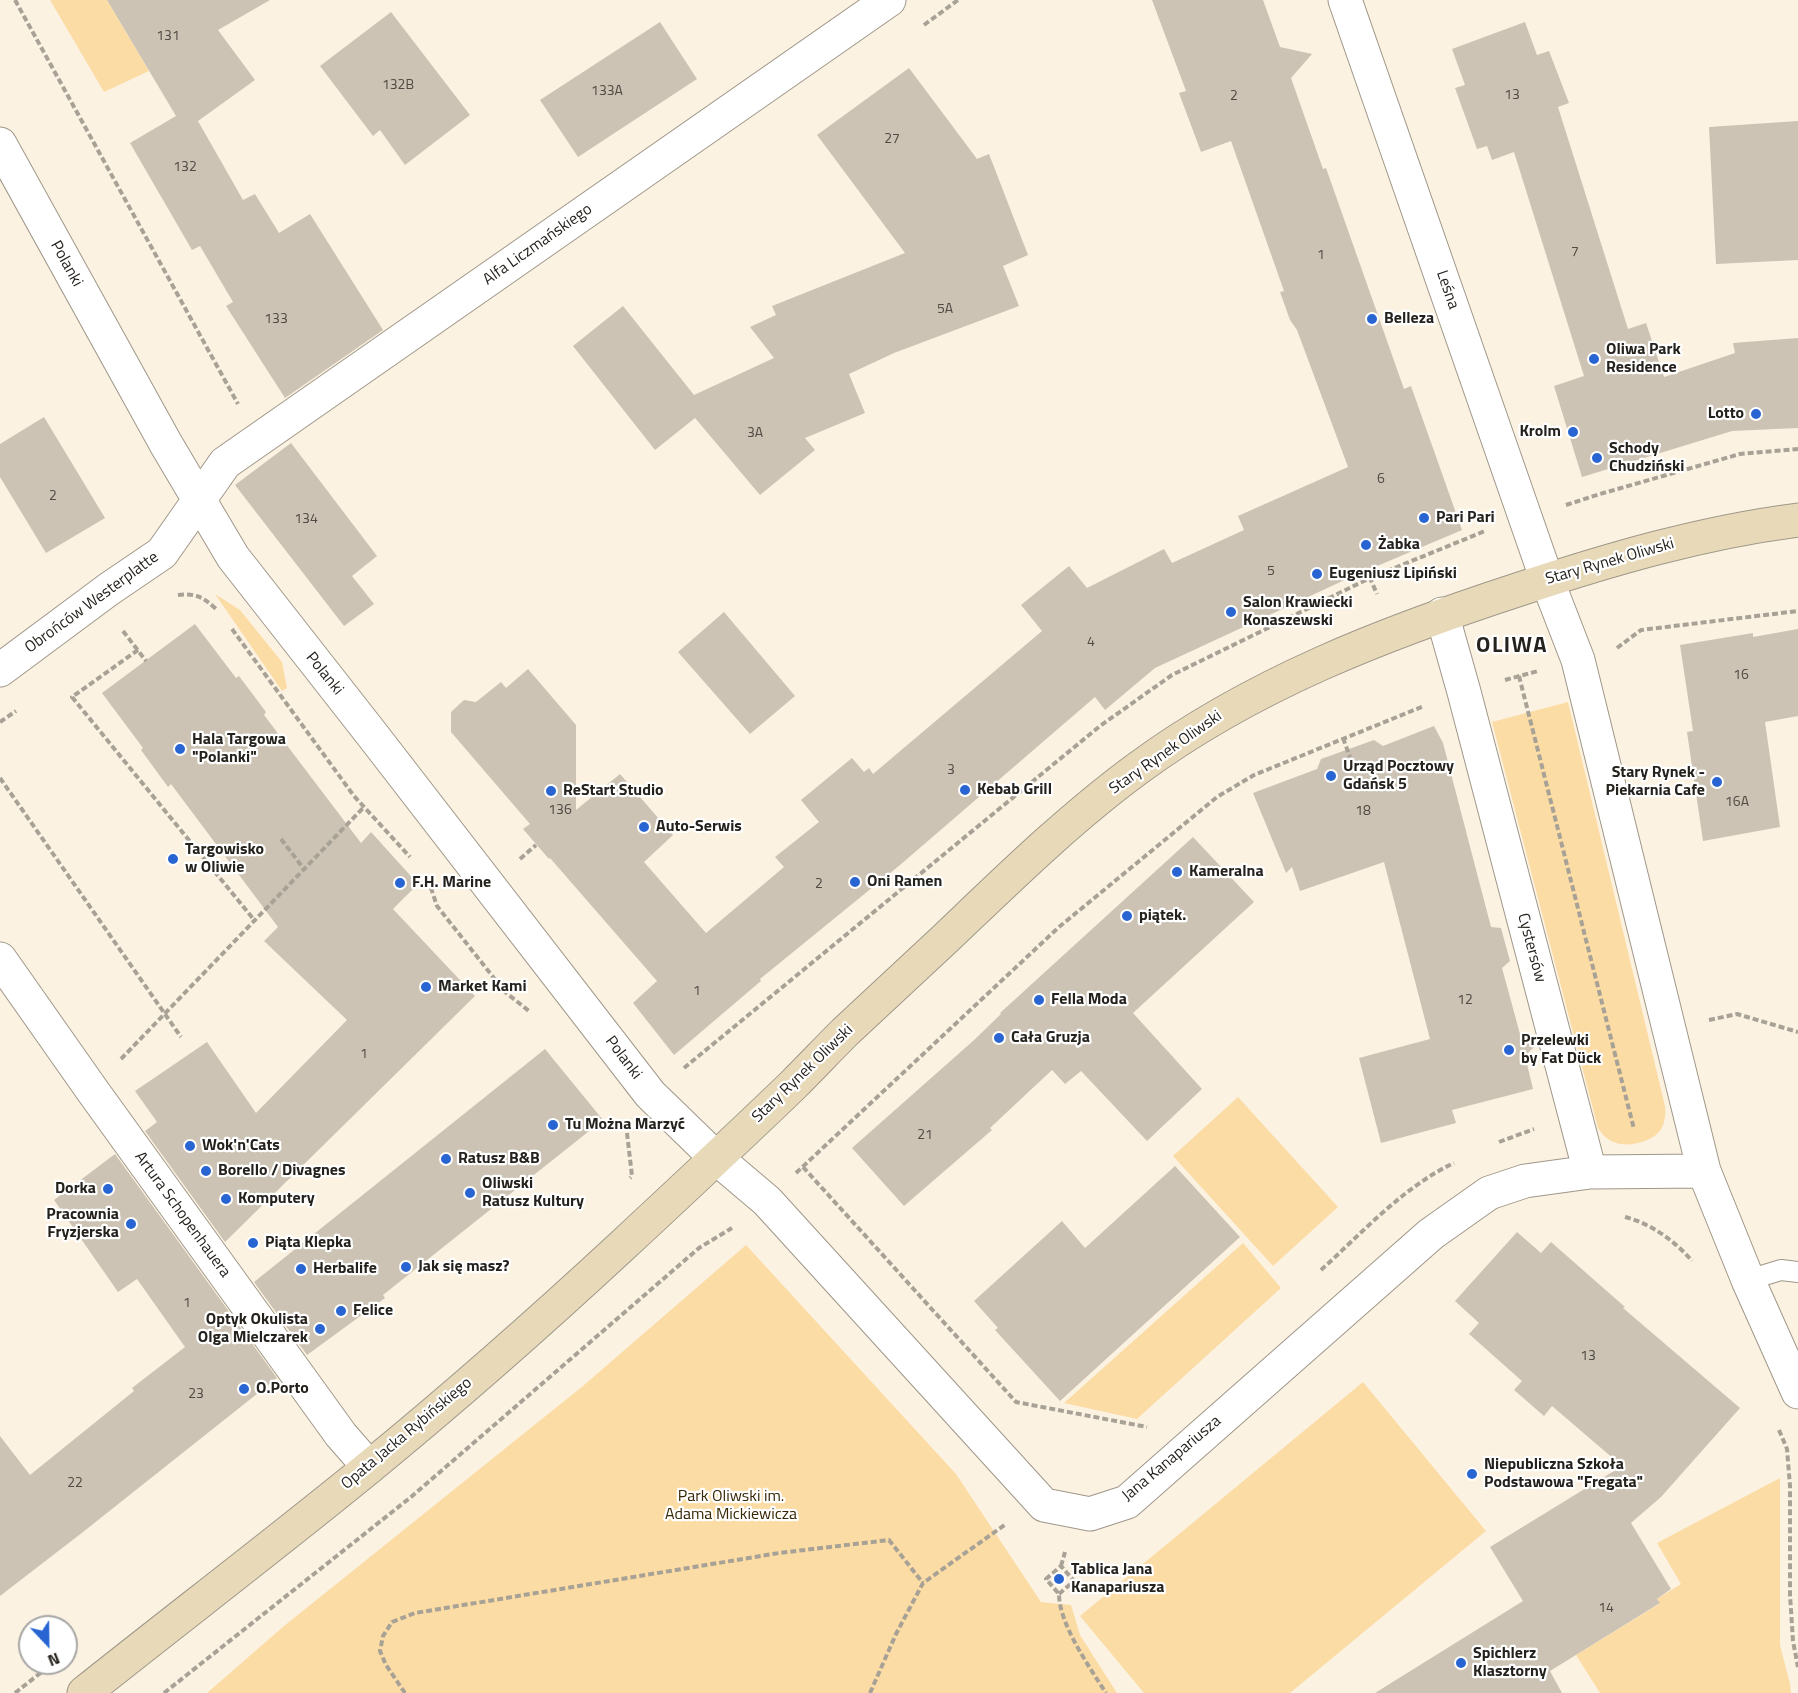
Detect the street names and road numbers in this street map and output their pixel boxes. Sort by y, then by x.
street label: Alfa Liczmańskiego [480,200,596,290]
street label: Polanki [46,238,86,290]
street label: Leśna [1431,268,1463,312]
street label: Stary Rynek Oliwski [1543,534,1677,590]
street label: Obrońców Westerplatte [21,548,163,658]
street label: Polanki [301,649,347,699]
street label: Stary Rynek Oliwski [1106,707,1226,799]
street label: Cystersów [1513,911,1549,985]
street label: Stary Rynek Oliwski [749,1021,857,1127]
street label: Polanki [600,1033,646,1083]
street label: Artura Schopenhauera [130,1148,234,1282]
street label: Opata Jacka Rybińskiego [338,1374,476,1494]
street label: Jana Kanapariusza [1119,1412,1225,1506]

